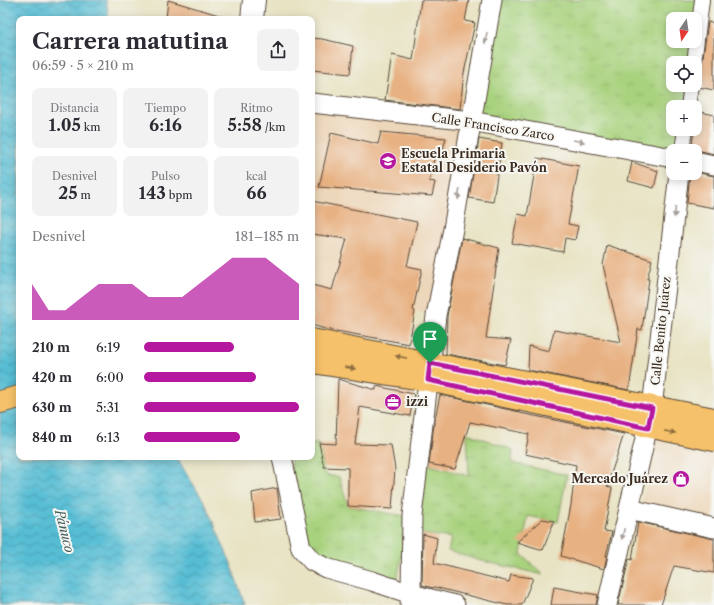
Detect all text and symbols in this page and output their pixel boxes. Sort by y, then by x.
north arrow [666,12,702,48]
map controls [666,12,702,180]
text: Carrera matutina [32,28,228,55]
button: share [257,29,299,71]
one-way arrow [482,32,488,44]
button: locate [666,56,702,92]
text: 06:59 · 5 × 210 m [32,57,134,73]
button: + [666,100,702,136]
text: Distancia [50,101,99,115]
text: Tiempo [145,101,186,115]
text: Ritmo [240,101,273,115]
street label: Calle Francisco Zarco [431,109,556,144]
text: 1.05 [49,115,81,135]
text: 6:16 [149,115,182,135]
text: 5:58 [228,115,262,135]
text: km [81,120,100,134]
text: /km [262,120,285,134]
one-way arrow [573,138,585,144]
button: − [666,144,702,180]
place label: Escuela Primaria Estatal Desiderio Pavón [401,146,548,175]
school or university icon: Escuela Primaria Estatal Desiderio Pavón [378,151,398,171]
text: Desnivel [52,169,97,183]
text: Pulso [151,169,180,183]
text: kcal [246,169,267,183]
text: 25 [58,183,78,203]
text: 143 [139,183,166,203]
text: 66 [246,183,267,203]
text: m [78,188,91,202]
text: bpm [166,188,192,202]
one-way arrow [456,188,462,200]
one-way arrow [671,206,678,218]
text: Desnivel [32,228,85,244]
text: 181–185 m [235,228,299,244]
street label: Calle Benito Juárez [647,276,674,386]
pin [413,322,447,363]
icon: arrive [419,328,441,350]
text: 210 m [32,339,70,355]
text: 6:19 [96,339,120,355]
one-way arrow [395,354,407,360]
one-way arrow [344,365,357,371]
text: 420 m [32,369,72,385]
text: 6:00 [96,369,124,385]
office icon: izzi [383,392,403,412]
place label: izzi [406,394,429,409]
text: 630 m [32,399,72,415]
text: 5:31 [96,399,119,415]
text: 840 m [32,429,72,445]
text: 6:13 [96,429,120,445]
one-way arrow [664,429,676,435]
shop icon: Mercado Juárez [671,469,691,489]
place label: Mercado Juárez [571,471,668,486]
water label: Pánuco [52,507,78,554]
one-way arrow [620,527,626,540]

